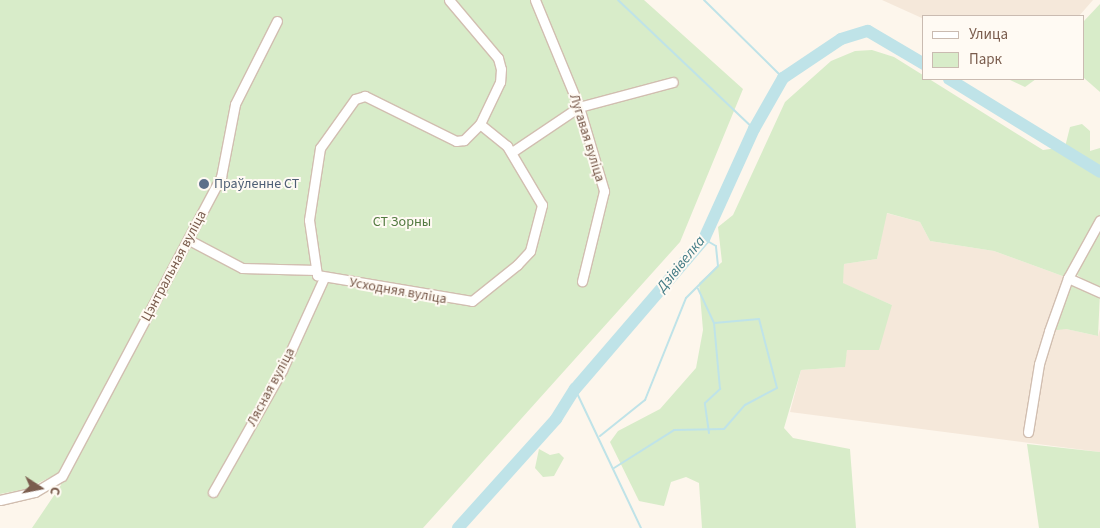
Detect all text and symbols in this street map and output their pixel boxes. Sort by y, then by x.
legend [922,15,1085,80]
text: Улица [969,24,1008,45]
text: Парк [969,49,1002,70]
street label: Лугавая вуліца [566,92,608,184]
place label: Праўленне СТ [214,176,299,192]
marker: Праўленне СТ [198,178,210,190]
street label: Цэнтральная вуліца [138,208,210,324]
park label: СТ Зорны [373,214,431,230]
water label: Дзівівелка [653,232,709,296]
street label: Усходняя вуліца [348,274,448,308]
street label: Лясная вуліца [243,345,299,429]
north arrow [15,463,65,513]
text: С [44,485,65,497]

